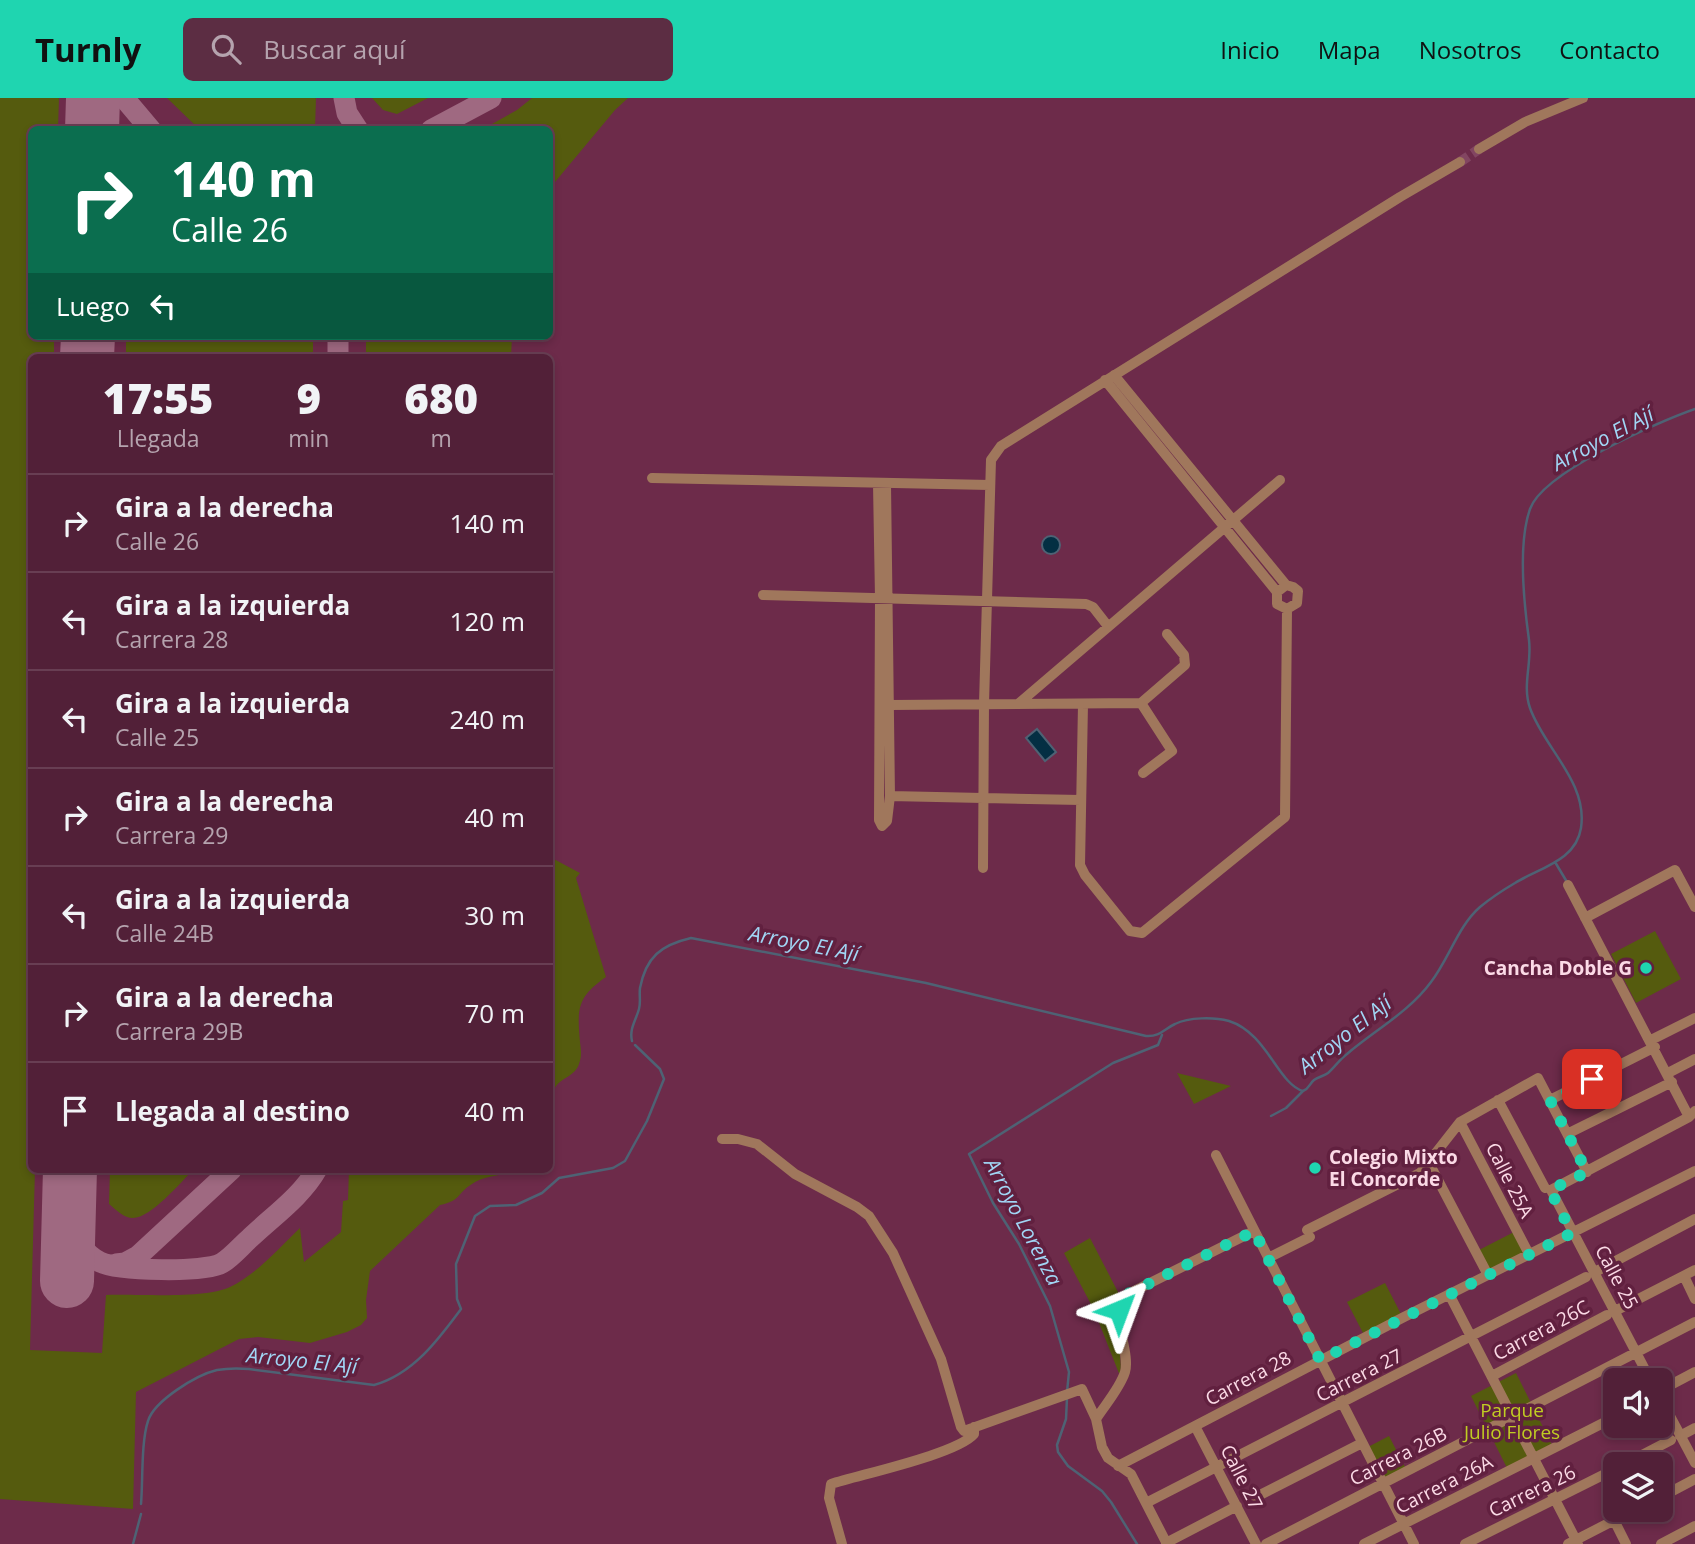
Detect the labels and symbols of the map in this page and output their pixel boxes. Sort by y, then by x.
water label: Arroyo El Ají [1545,398,1661,478]
water label: Arroyo El Ají [745,918,864,968]
place label: Cancha Doble G [1484,955,1632,981]
marker: Cancha Doble G [1638,960,1654,976]
water label: Arroyo El Ají [1290,987,1399,1081]
pin [1562,1049,1622,1109]
street label: Calle 25A [1480,1138,1540,1222]
place label: Colegio Mixto El Concorde [1329,1144,1458,1192]
water label: Arroyo Lorenza [977,1151,1069,1290]
marker: Colegio Mixto El Concorde [1307,1160,1323,1176]
street label: Calle 25 [1589,1240,1645,1314]
position arrow [1082,1273,1156,1347]
street label: Carrera 26C [1488,1294,1594,1366]
water label: Arroyo El Ají [243,1340,361,1380]
street label: Carrera 27 [1311,1342,1407,1408]
street label: Carrera 28 [1201,1345,1295,1411]
park label: Parque Julio Flores [1462,1397,1560,1445]
street label: Carrera 26B [1345,1420,1451,1492]
street label: Calle 27 [1215,1440,1269,1514]
street label: Carrera 26A [1391,1448,1497,1520]
street label: Carrera 26 [1484,1459,1580,1523]

